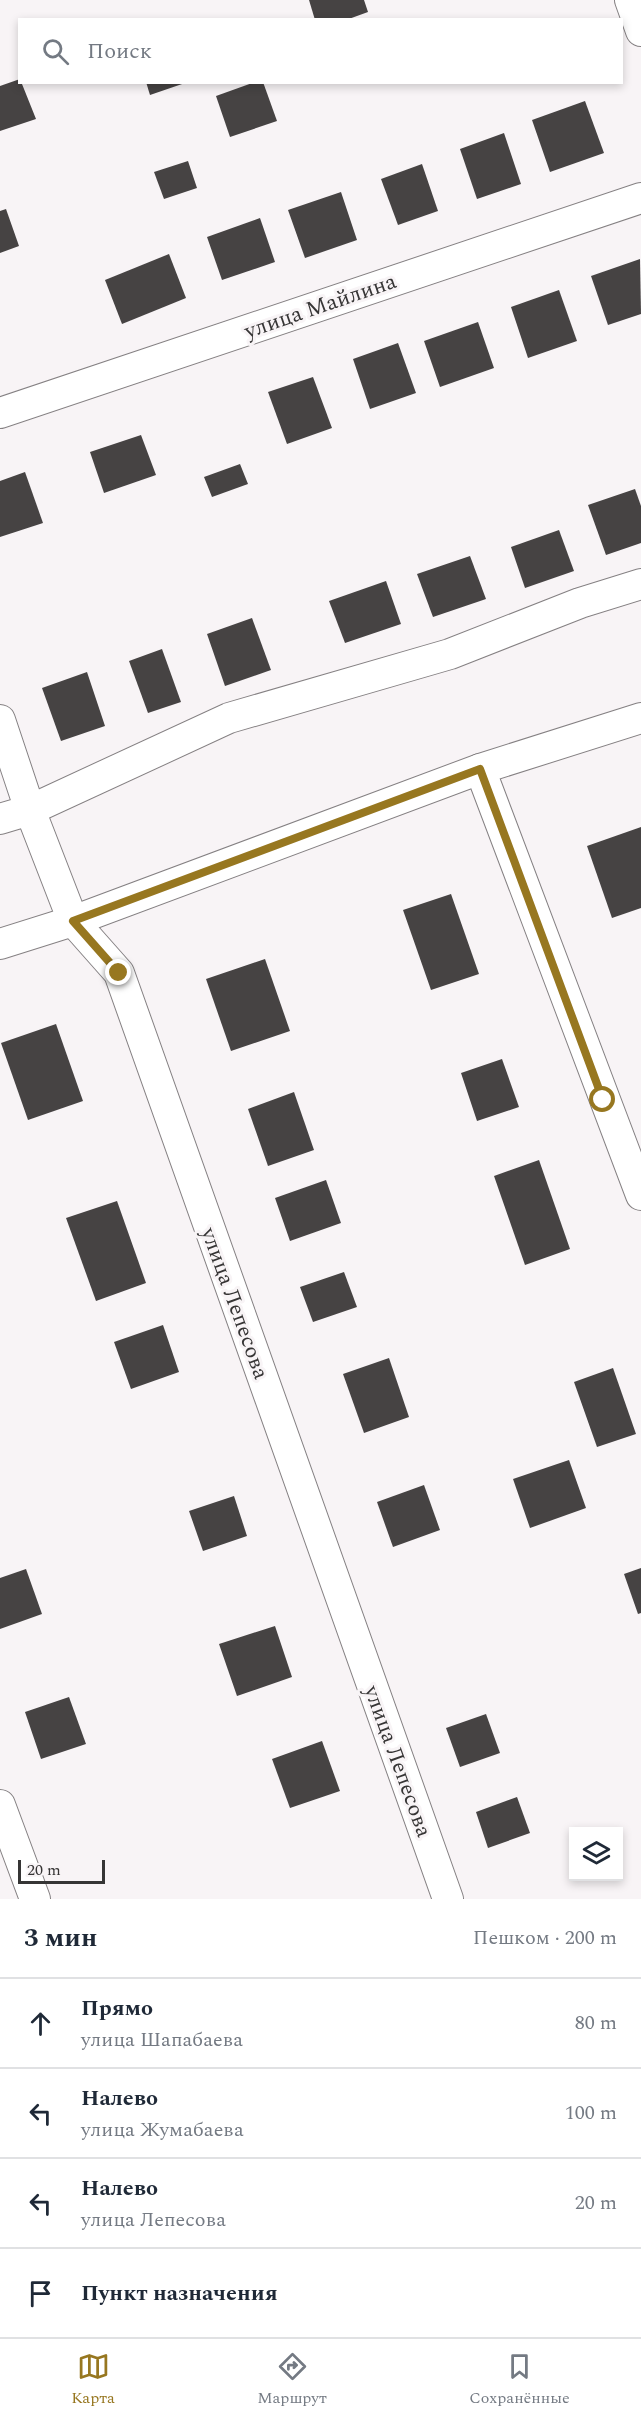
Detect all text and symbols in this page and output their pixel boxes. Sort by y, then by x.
search box [18,18,623,84]
icon: search [39,35,72,68]
text: Поиск [87,35,152,68]
street label: улица Майлина [239,265,401,348]
route end [105,959,131,985]
route start [589,1086,615,1112]
street label: улица Лепесова [191,1222,277,1384]
street label: улица Лепесова [354,1680,440,1842]
map controls [569,1827,623,1881]
button: layers [569,1827,623,1881]
scale bar [18,1857,105,1884]
text: 20 m [27,1858,61,1882]
text: 3 мин [24,1918,97,1958]
text: Пешком · 200 m [473,1923,617,1953]
text: Прямо [81,1992,153,2025]
icon: ahead [24,2007,57,2040]
text: 80 m [575,2008,617,2038]
text: улица Шапабаева [81,2025,243,2055]
text: Налево [81,2082,158,2115]
icon: left [24,2097,57,2130]
text: 100 m [565,2098,617,2128]
text: улица Жумабаева [81,2115,244,2145]
text: Налево [81,2172,158,2205]
icon: left [24,2187,57,2220]
text: 20 m [575,2188,617,2218]
text: улица Лепесова [81,2205,226,2235]
icon: arrive [24,2277,57,2310]
text: Пункт назначения [81,2277,278,2310]
tab: Карта [71,2350,115,2410]
tab: Маршрут [257,2350,327,2410]
tab: Сохранённые [469,2350,570,2410]

